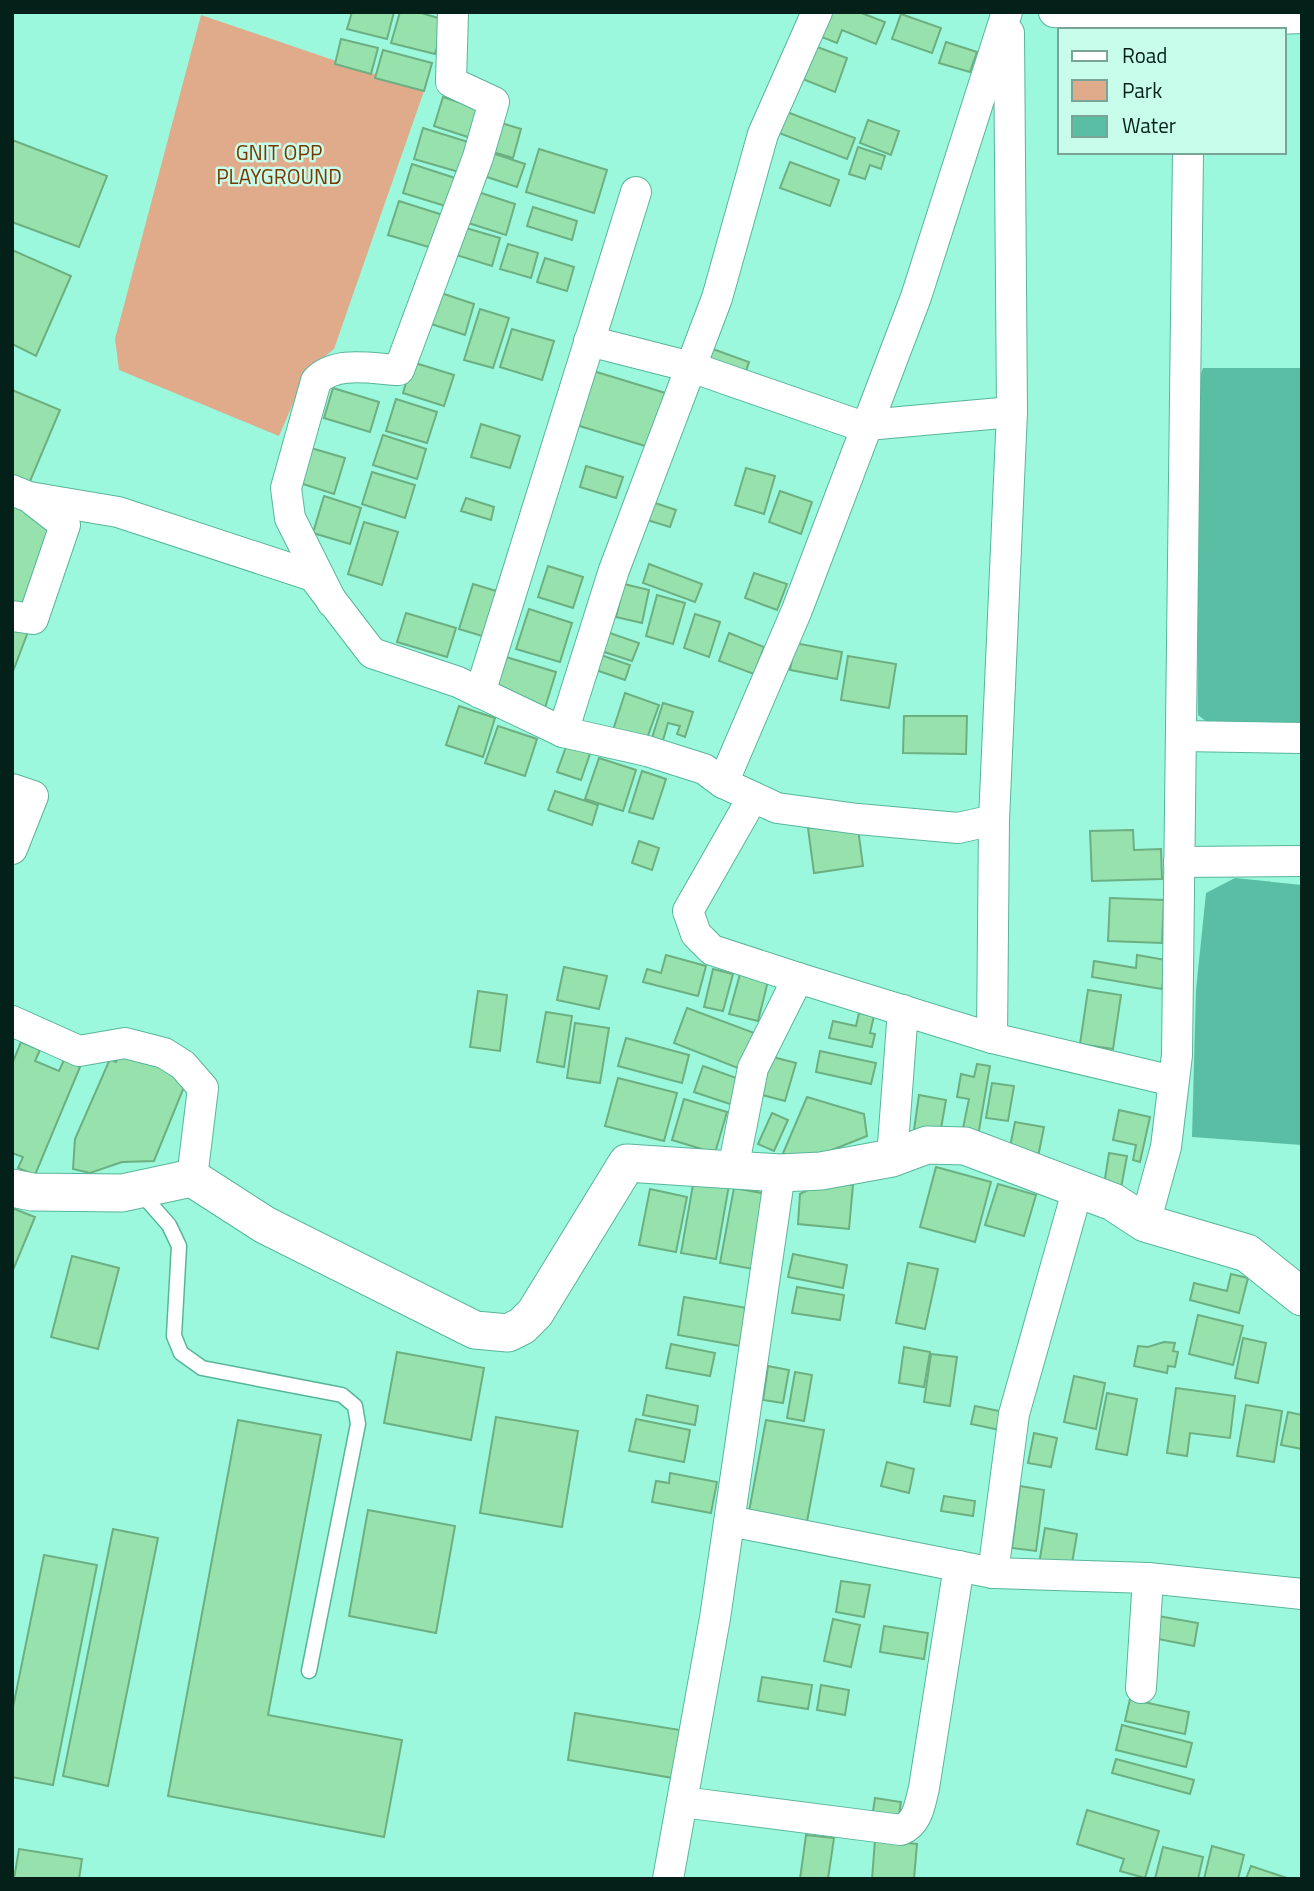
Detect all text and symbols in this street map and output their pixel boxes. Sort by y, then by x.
legend [1058,28,1286,154]
text: Road [1122,39,1167,71]
text: Park [1122,74,1162,106]
text: Water [1122,109,1176,141]
park label: GNIT OPP PLAYGROUND [216,136,342,192]

